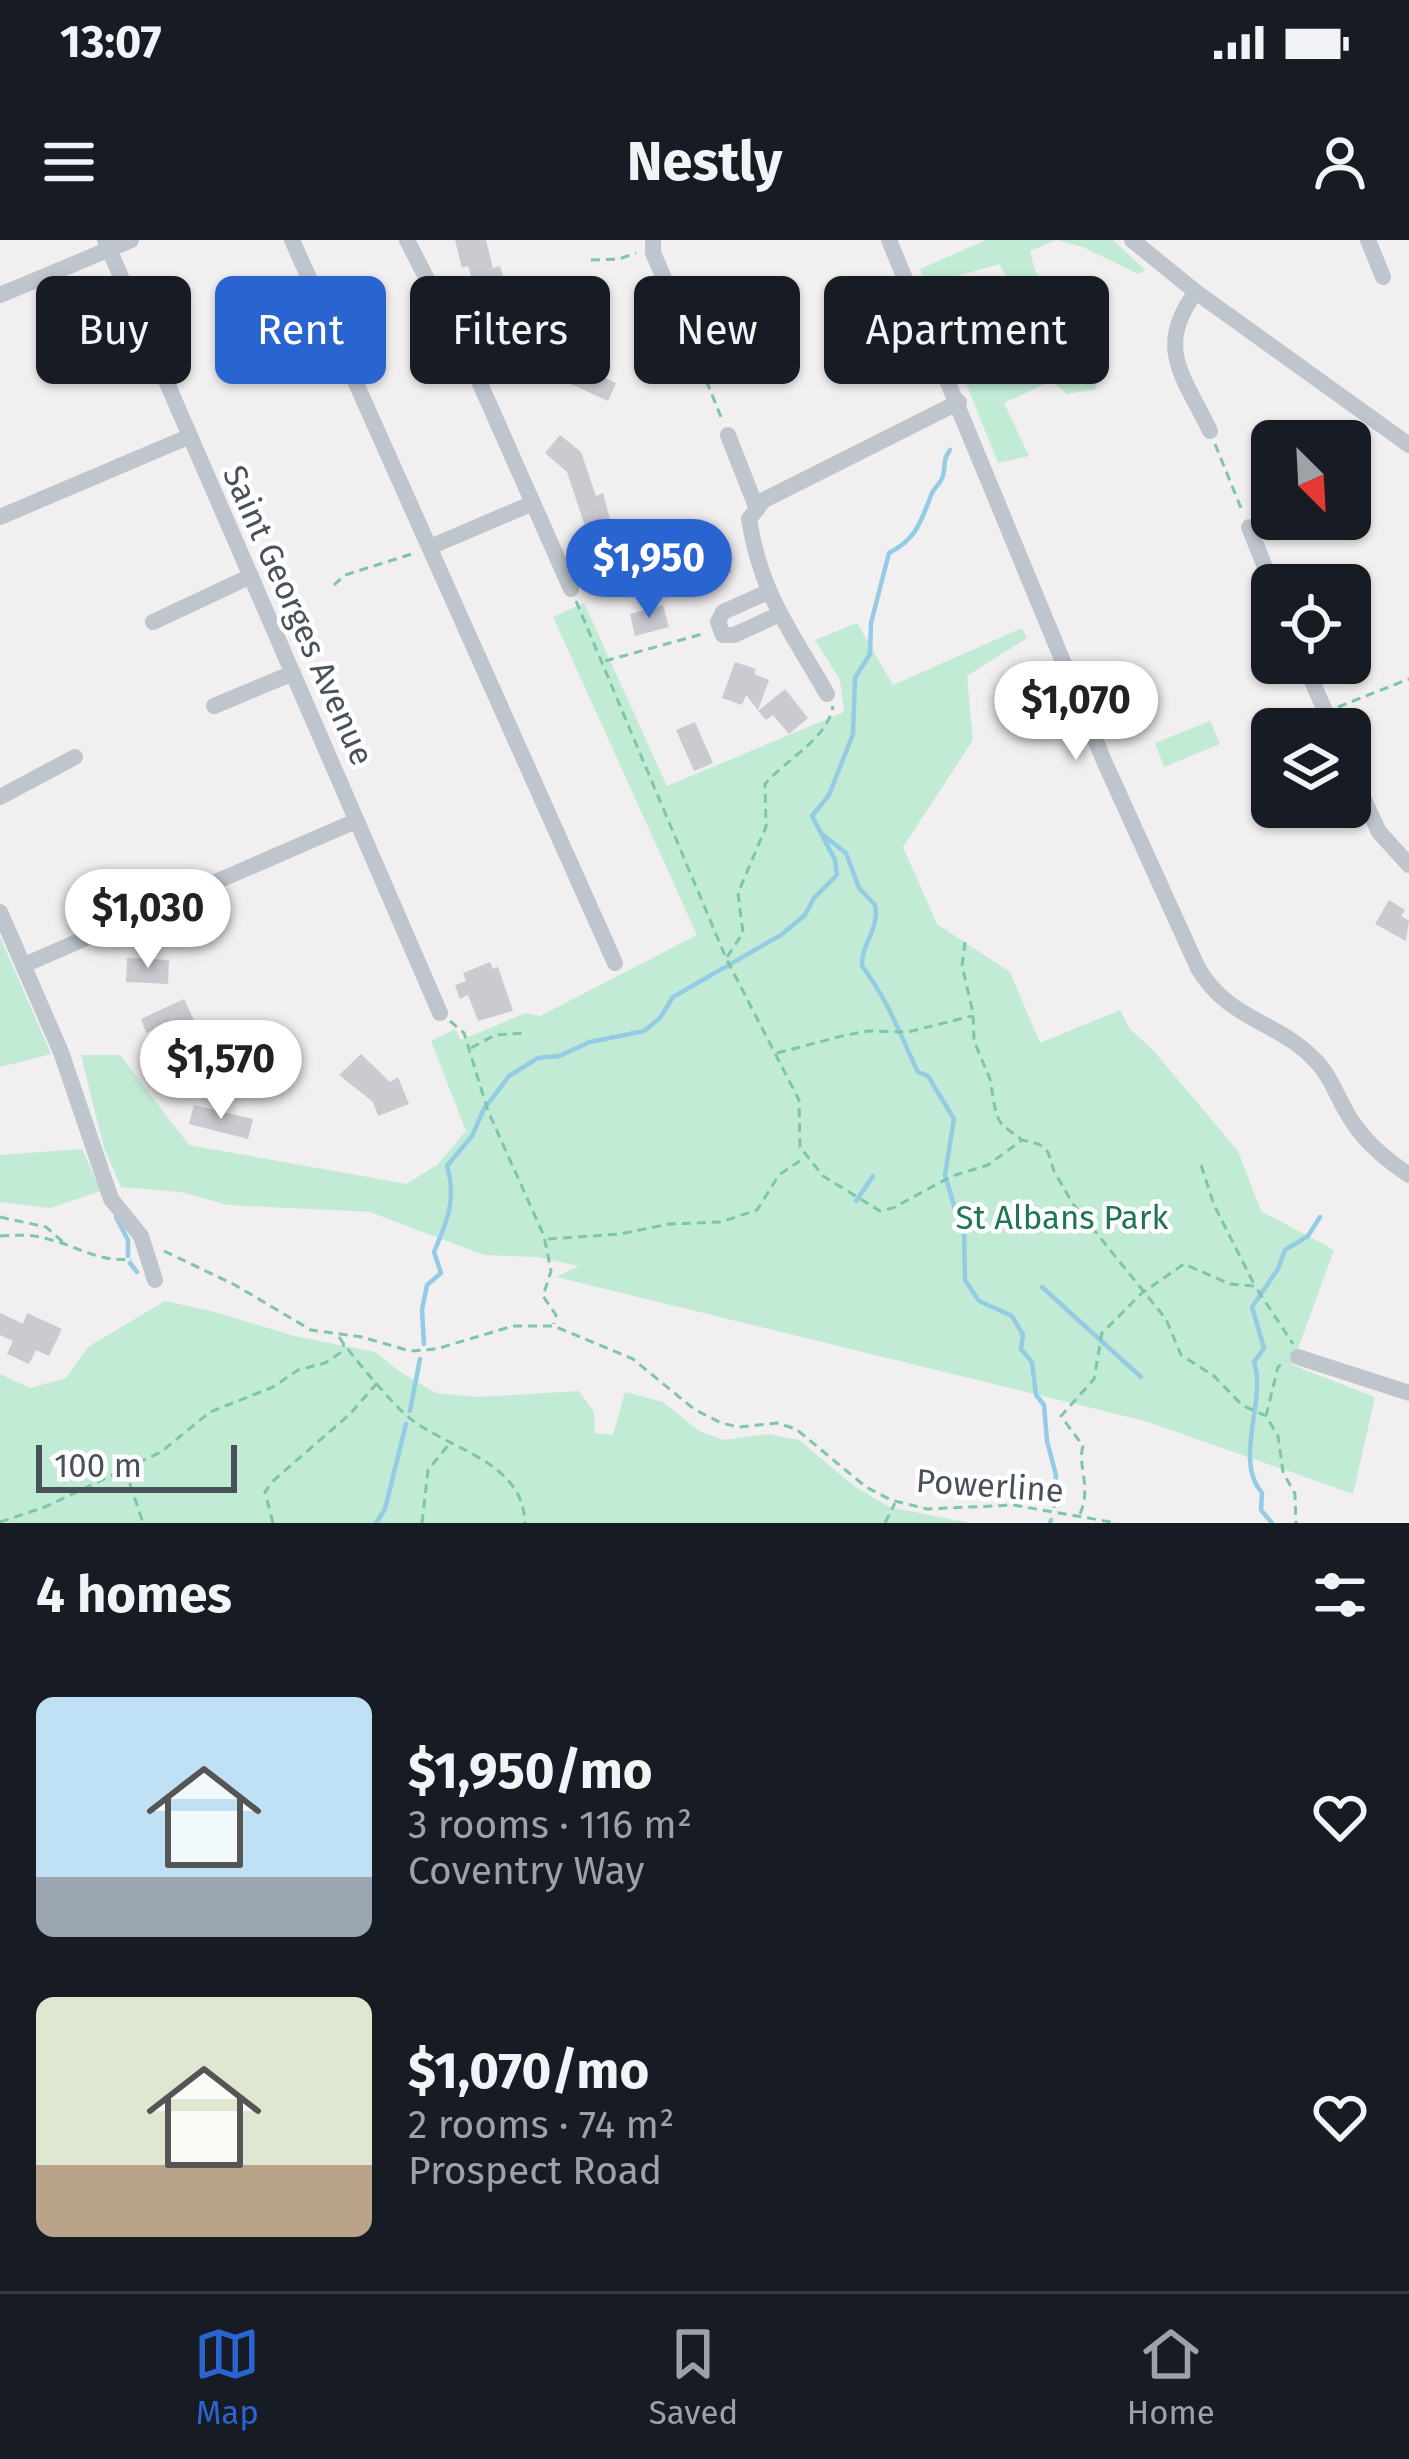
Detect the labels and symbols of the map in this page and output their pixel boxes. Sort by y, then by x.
north arrow [1251,420,1371,540]
street label: Saint Georges Avenue [214,459,382,771]
pin: $1,950 [551,519,747,621]
pin: $1,070 [978,661,1174,763]
pin: $1,030 [50,869,246,971]
pin: $1,570 [123,1020,319,1122]
park label: St Albans Park [956,1198,1169,1238]
scale bar [36,1439,237,1492]
street label: Powerline [915,1461,1065,1511]

